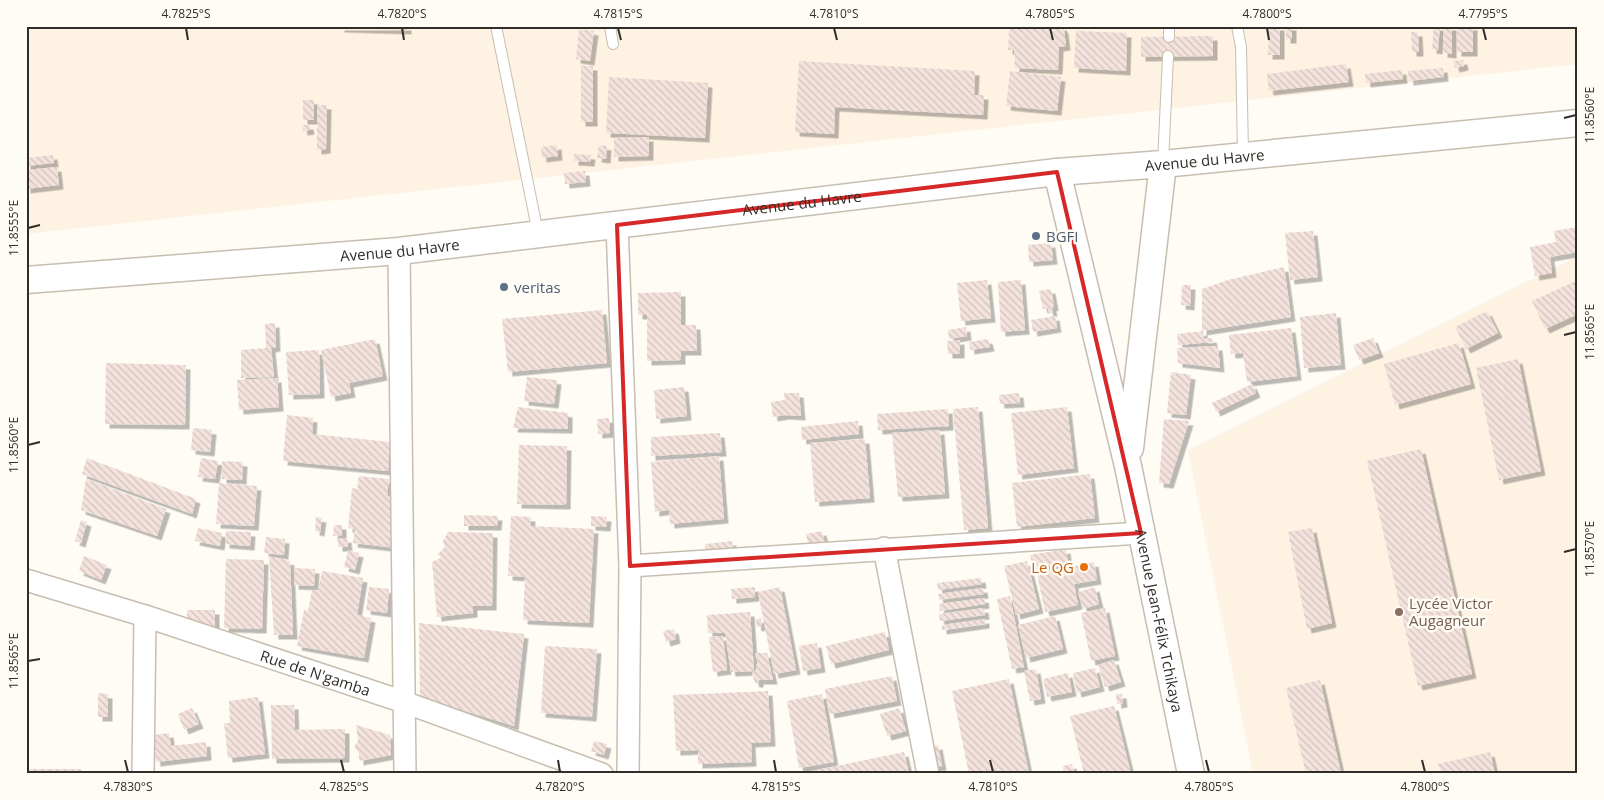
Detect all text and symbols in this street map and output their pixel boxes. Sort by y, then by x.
text: 4.7825°S [161,5,211,22]
text: 4.7820°S [377,5,427,22]
text: 4.7815°S [593,5,643,22]
text: 4.7810°S [809,5,859,22]
text: 4.7805°S [1025,5,1075,22]
text: 4.7800°S [1242,5,1292,22]
text: 4.7795°S [1458,5,1508,22]
text: 11.8560°E [1581,87,1598,143]
street label: Avenue du Havre [1144,144,1265,175]
street label: Avenue du Havre [741,186,863,220]
text: 11.8555°E [5,200,22,256]
place label: BGFI [1046,226,1079,246]
marker: BGFI [1030,230,1042,242]
street label: Avenue du Havre [339,234,461,266]
place label: veritas [514,277,561,297]
marker: veritas [498,281,510,293]
text: 11.8565°E [1581,304,1598,360]
text: 11.8560°E [5,417,22,473]
text: 11.8570°E [1581,521,1598,577]
street label: Avenue Jean-Félix Tchikaya [1131,527,1188,714]
place label: Le QG [1031,557,1074,577]
marker: Le QG [1078,561,1090,573]
place label: Lycée Victor Augagneur [1409,593,1493,630]
marker: Lycée Victor Augagneur [1393,606,1405,618]
text: 11.8565°E [5,633,22,689]
street label: Rue de N'gamba [258,645,373,700]
text: 4.7830°S [103,778,153,795]
text: 4.7825°S [319,778,369,795]
text: 4.7820°S [535,778,585,795]
text: 4.7815°S [751,778,801,795]
text: 4.7810°S [968,778,1018,795]
text: 4.7805°S [1184,778,1234,795]
text: 4.7800°S [1400,778,1450,795]

